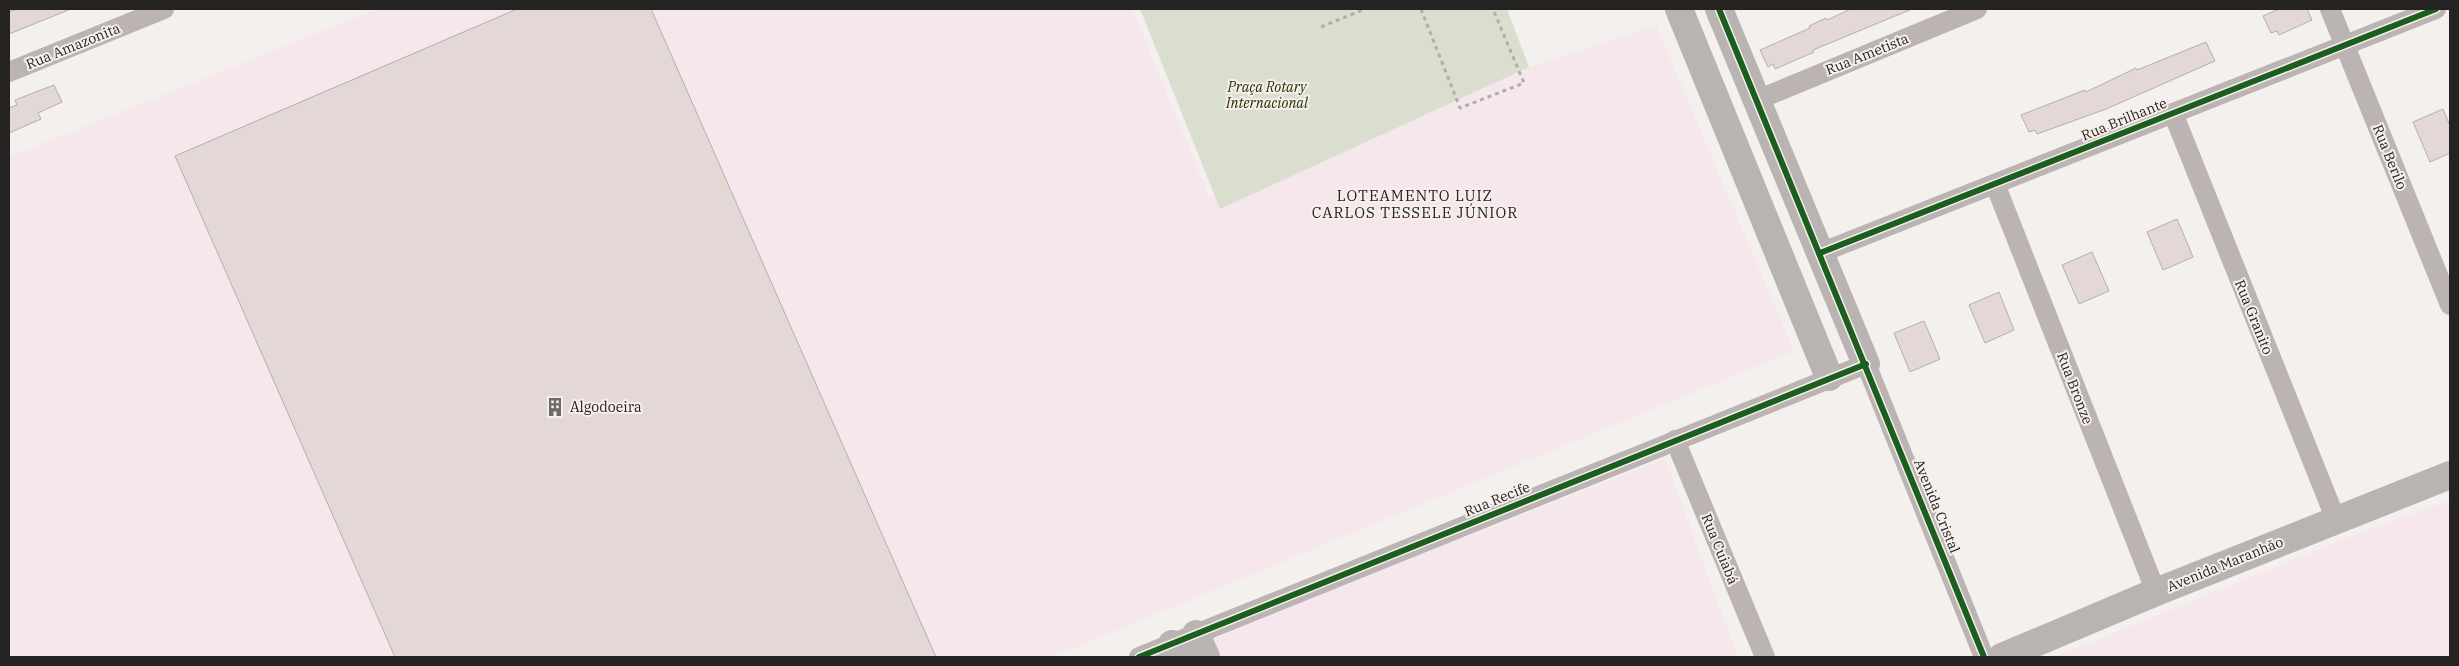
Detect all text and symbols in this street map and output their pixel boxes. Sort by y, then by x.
street label: Rua Amazonita [23,19,123,73]
street label: Rua Ametista [1823,29,1911,79]
park label: Praça Rotary Internacional [1225,78,1309,112]
street label: Rua Brilhante [2078,94,2170,144]
street label: Rua Berilo [2369,122,2411,192]
district label: LOTEAMENTO LUIZ CARLOS TESSELE JÚNIOR [1312,186,1518,222]
street label: Rua Granito [2231,277,2277,357]
street label: Rua Bronze [2053,349,2097,427]
building icon: Algodoeira [544,396,566,418]
place label: Algodoeira [570,398,642,416]
street label: Avenida Cristal [1910,456,1964,556]
street label: Rua Recife [1461,478,1533,520]
street label: Rua Cuiabá [1698,511,1742,587]
street label: Avenida Maranhão [2164,532,2286,596]

